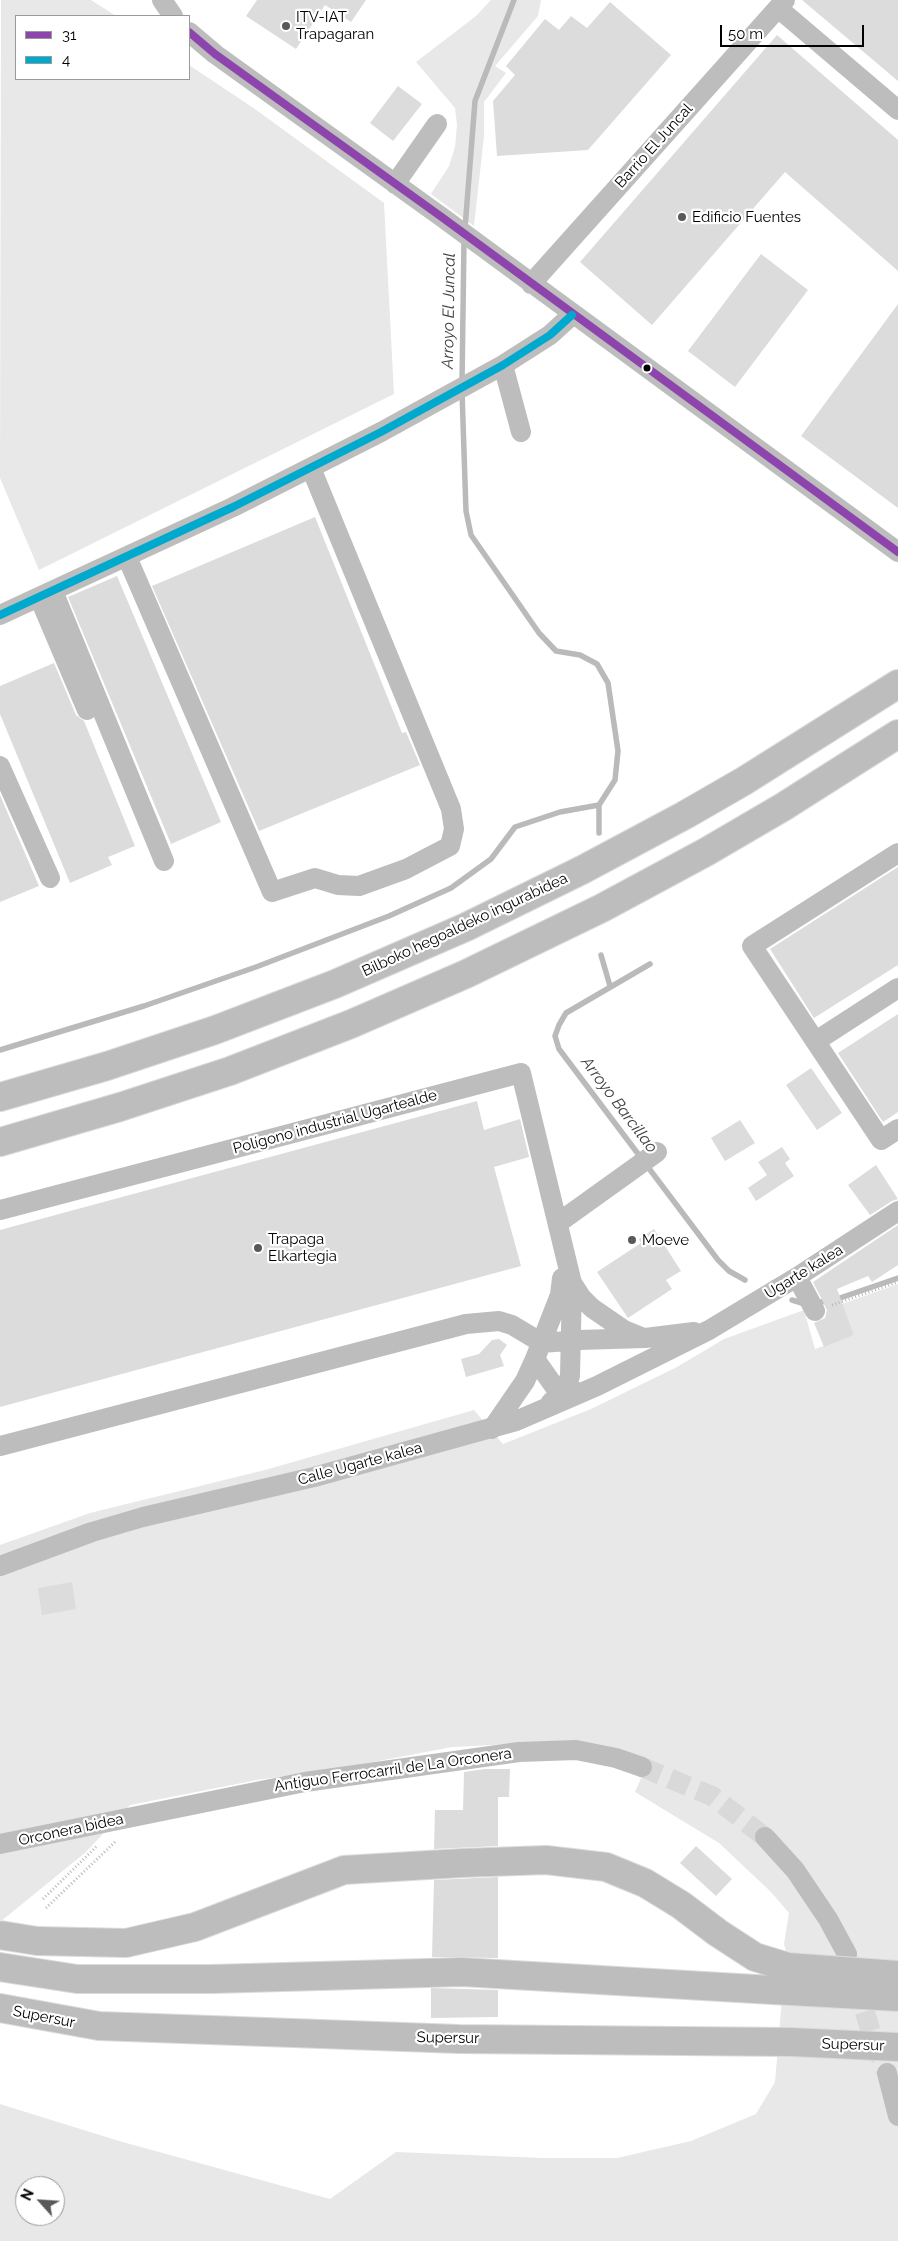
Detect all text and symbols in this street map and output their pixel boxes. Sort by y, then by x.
place label: ITV-IAT Trapagaran [296,8,374,43]
legend [15,15,190,80]
scale bar [723,15,867,47]
marker: ITV-IAT Trapagaran [280,20,292,32]
text: 50 m [728,25,763,43]
text: 31 [62,26,76,44]
text: 4 [62,51,70,69]
street label: Barrio El Juncal [611,100,697,192]
place label: Edificio Fuentes [692,208,801,226]
marker: Edificio Fuentes [676,211,688,223]
water label: Arroyo El Juncal [438,253,460,369]
unlabelled marker [642,363,652,373]
street label: Bilboko hegoaldeko ingurabidea [359,869,571,981]
water label: Arroyo Barcillao [577,1053,661,1157]
street label: Polígono industrial Ugartealde [231,1086,439,1158]
place label: Trapaga Elkartegia [268,1230,337,1265]
place label: Moeve [642,1231,689,1249]
marker: Moeve [626,1234,638,1246]
street label: Ugarte kalea [762,1241,846,1303]
marker: Trapaga Elkartegia [252,1242,264,1254]
street label: Calle Ugarte kalea [296,1439,424,1489]
street label: Antiguo Ferrocarril de La Orconera [273,1744,513,1796]
street label: Orconera bidea [17,1810,125,1850]
street label: Supersur [11,2002,77,2032]
street label: Supersur [416,2028,480,2048]
street label: Supersur [821,2035,885,2055]
north arrow [15,2176,65,2226]
text: N [18,2187,37,2203]

